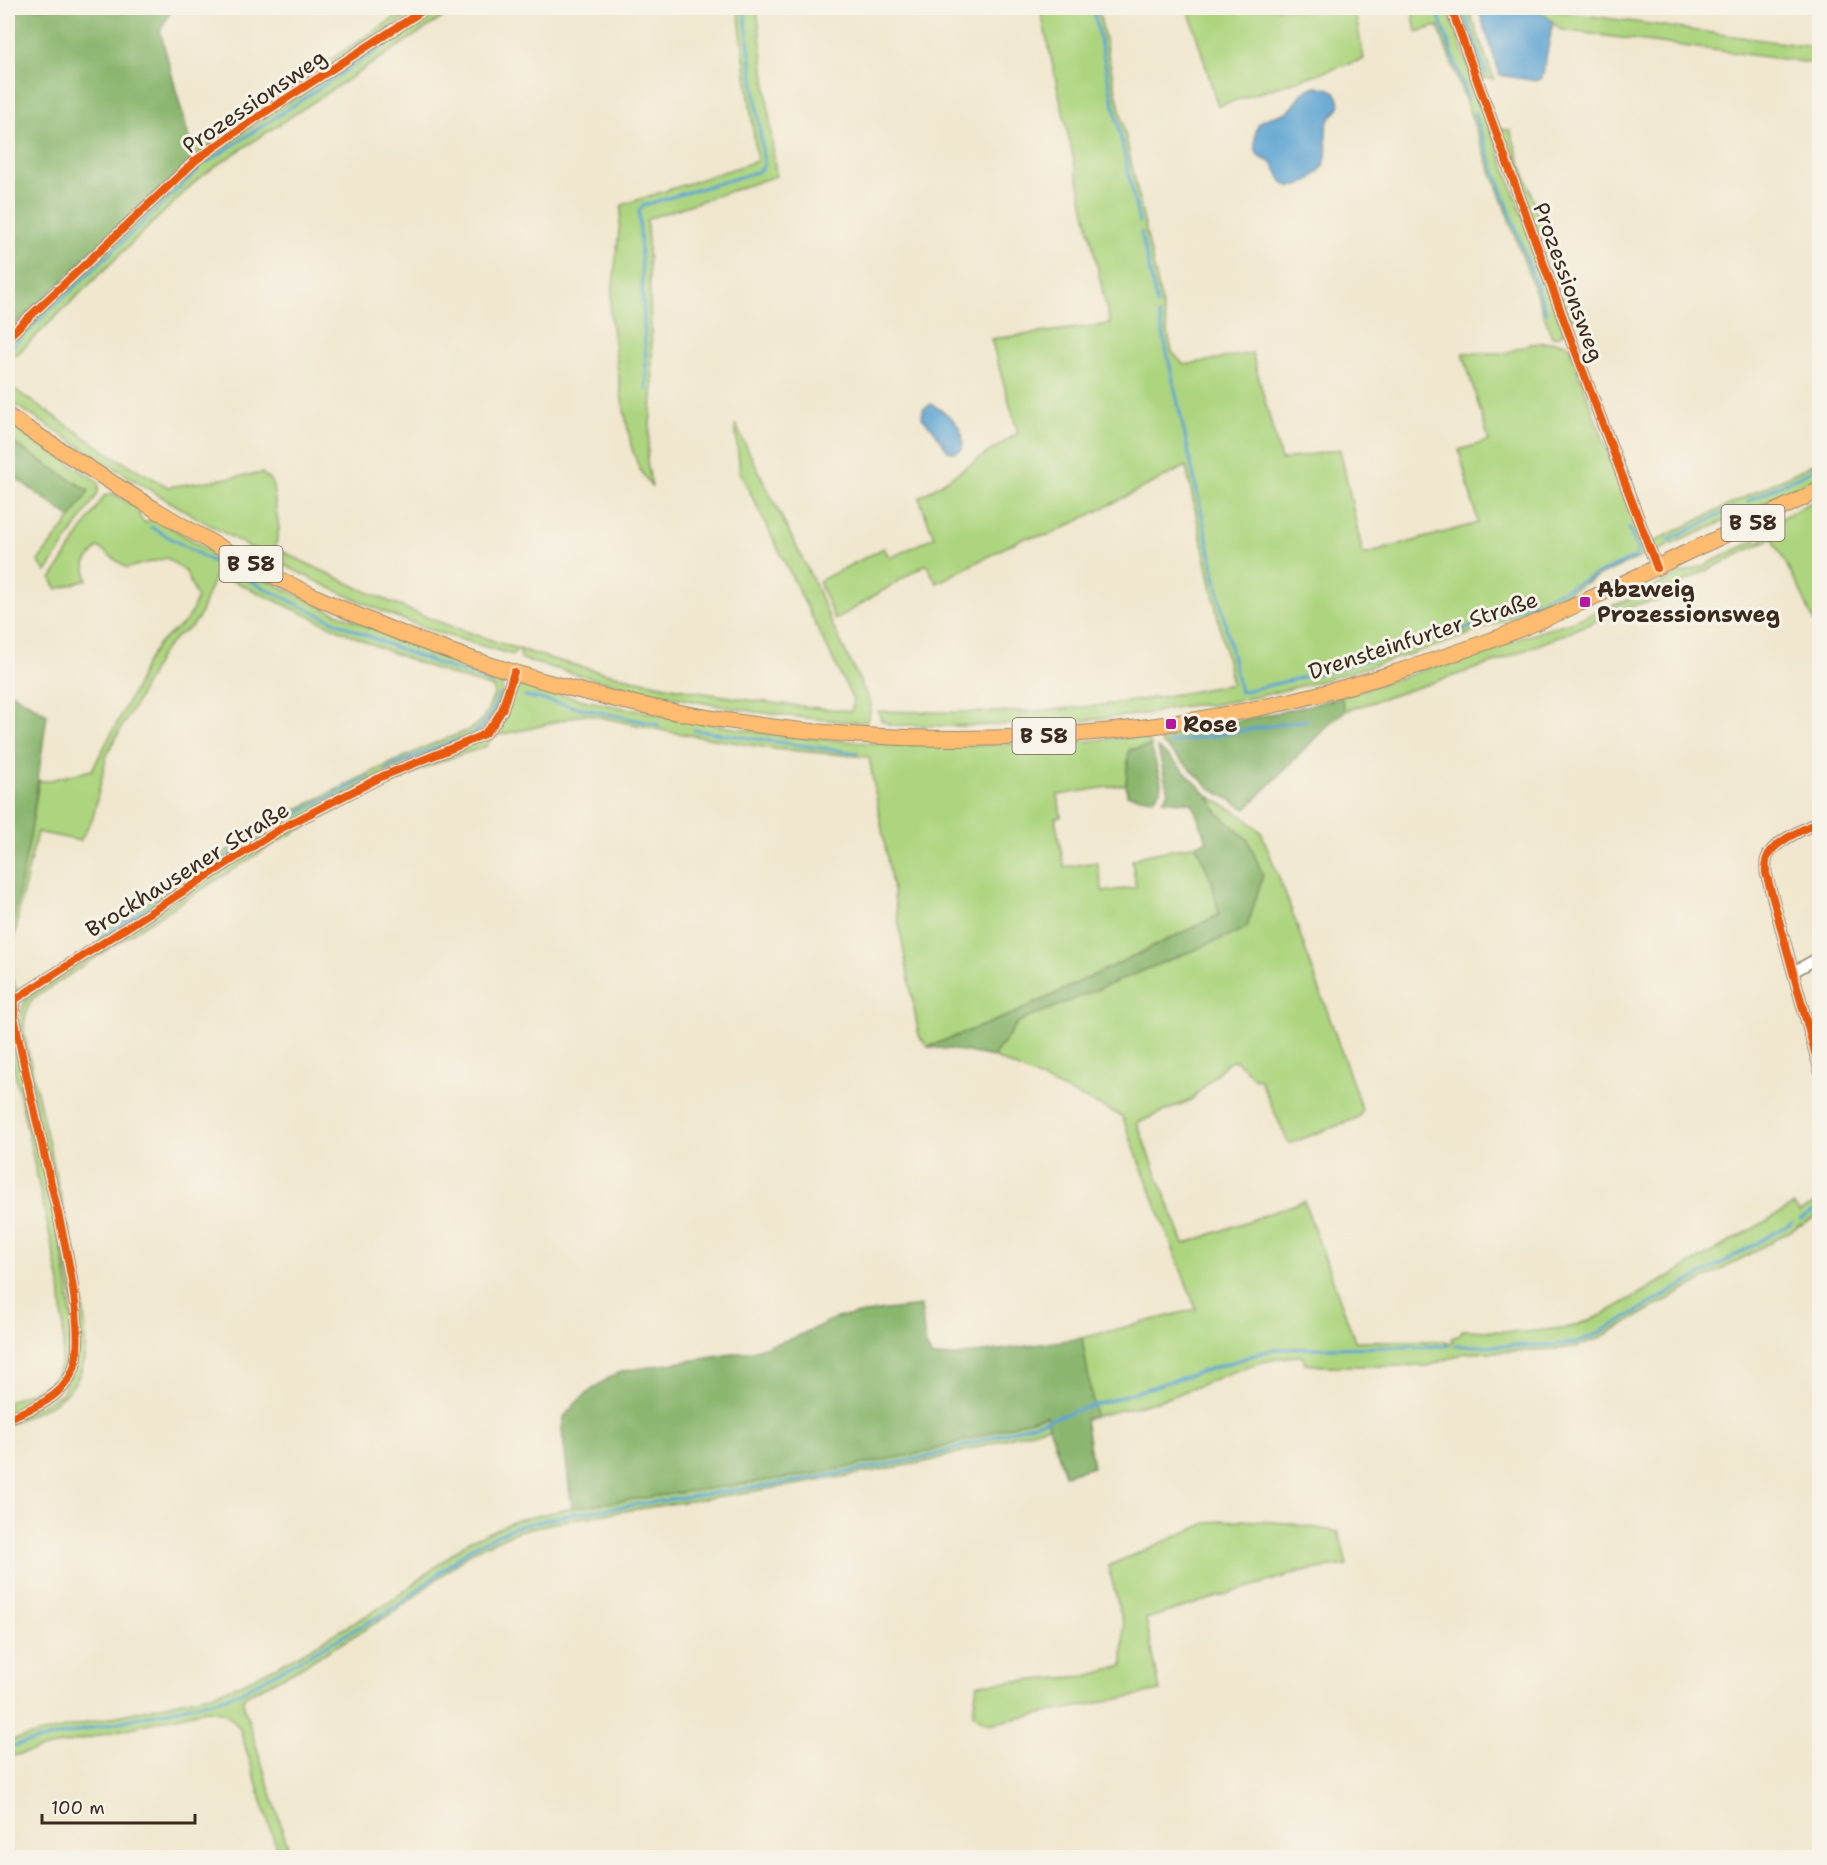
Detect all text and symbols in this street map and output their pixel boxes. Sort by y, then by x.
street label: Prozessionsweg [177,43,332,160]
street label: Prozessionsweg [1526,199,1611,366]
road number: B 58 [1722,505,1784,541]
road number: B 58 [220,546,282,582]
place label: Abzweig Prozessionsweg [1597,575,1780,629]
street label: Drensteinfurter Straße [1305,585,1542,686]
marker: Abzweig Prozessionsweg [1578,595,1592,609]
place label: Rose [1183,710,1238,739]
marker: Rose [1164,717,1178,731]
road number: B 58 [1012,718,1076,754]
street label: Brockhausener Straße [80,795,294,944]
scale bar [42,1787,195,1825]
text: 100 m [51,1796,105,1820]

